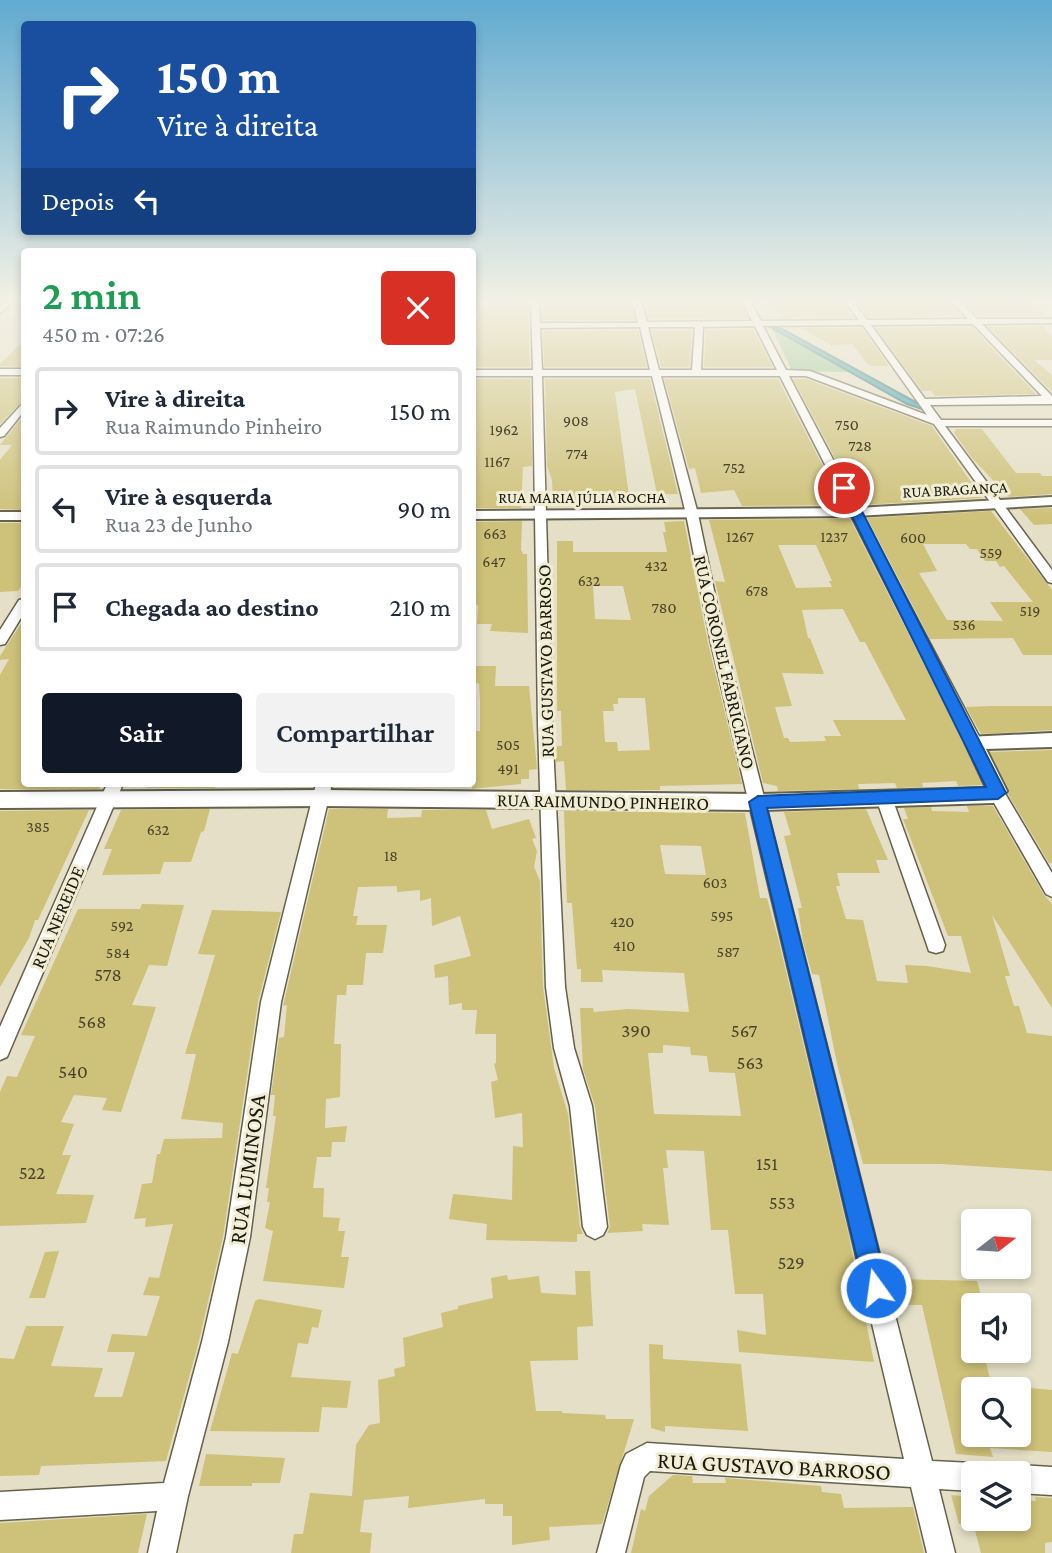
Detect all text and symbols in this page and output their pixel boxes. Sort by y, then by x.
icon: right [42,49,133,140]
text: 150 m [157,49,280,104]
text: Vire à direita [157,107,318,143]
icon: left [128,182,166,220]
text: Depois [42,187,114,216]
text: 2 min [42,271,141,318]
button: close [381,271,455,345]
text: 450 m · 07:26 [42,321,165,347]
text: Vire à direita [105,384,245,413]
icon: right [46,392,84,430]
text: 150 m [390,397,451,426]
house number: 908 [563,412,589,429]
text: Rua Raimundo Pinheiro [105,413,322,439]
house number: 750 [835,416,859,433]
house number: 1962 [490,421,519,438]
house number: 728 [848,437,872,454]
house number: 774 [566,445,588,462]
house number: 1167 [484,453,510,470]
pin [814,458,874,518]
house number: 752 [723,459,745,476]
icon: arrive [825,469,863,507]
street label: RUA BRAGANÇA [902,478,1009,502]
text: Vire à esquerda [105,482,272,511]
street label: RUA MARIA JÚLIA ROCHA [498,489,667,507]
icon: left [46,490,84,528]
text: 90 m [397,495,451,524]
text: Rua 23 de Junho [105,511,253,537]
house number: 663 [483,525,507,542]
house number: 1267 [726,528,755,545]
house number: 1237 [820,528,849,545]
house number: 600 [900,529,926,546]
house number: 559 [980,544,1002,561]
house number: 647 [482,553,506,570]
street label: RUA CORONEL FABRICIANO [690,553,759,771]
house number: 432 [644,557,668,574]
street label: RUA GUSTAVO BARROSO [533,564,558,758]
house number: 632 [578,572,601,589]
house number: 678 [745,582,769,599]
icon: arrive [46,588,84,626]
text: Chegada ao destino [105,593,319,622]
text: 210 m [390,593,451,622]
house number: 780 [652,599,676,616]
house number: 519 [1020,602,1040,619]
house number: 536 [952,616,976,633]
button: Sair [42,693,242,773]
button: Compartilhar [256,693,455,773]
house number: 505 [496,736,520,753]
house number: 491 [497,760,519,777]
street label: RUA RAIMUNDO PINHEIRO [497,789,709,814]
house number: 385 [26,818,50,835]
house number: 632 [147,821,170,838]
house number: 18 [384,847,398,864]
street label: RUA NEREIDE [26,863,88,971]
house number: 603 [703,874,727,891]
house number: 595 [711,907,733,924]
house number: 420 [610,913,634,930]
house number: 592 [111,917,134,934]
house number: 410 [613,937,635,954]
house number: 587 [717,943,740,960]
house number: 584 [106,944,130,961]
house number: 578 [94,964,122,985]
house number: 568 [78,1011,106,1032]
house number: 390 [621,1020,651,1041]
house number: 567 [731,1020,758,1041]
house number: 563 [737,1052,763,1073]
house number: 540 [58,1061,88,1082]
street label: RUA LUMINOSA [224,1091,271,1246]
house number: 151 [756,1153,778,1174]
house number: 522 [19,1162,45,1183]
house number: 553 [769,1192,795,1213]
north arrow [961,1209,1031,1279]
map controls [961,1209,1031,1531]
position arrow [839,1251,913,1325]
house number: 529 [777,1252,805,1273]
button: sound [961,1293,1031,1363]
button: search [961,1377,1031,1447]
street label: RUA GUSTAVO BARROSO [657,1447,891,1485]
button: layers [961,1461,1031,1531]

